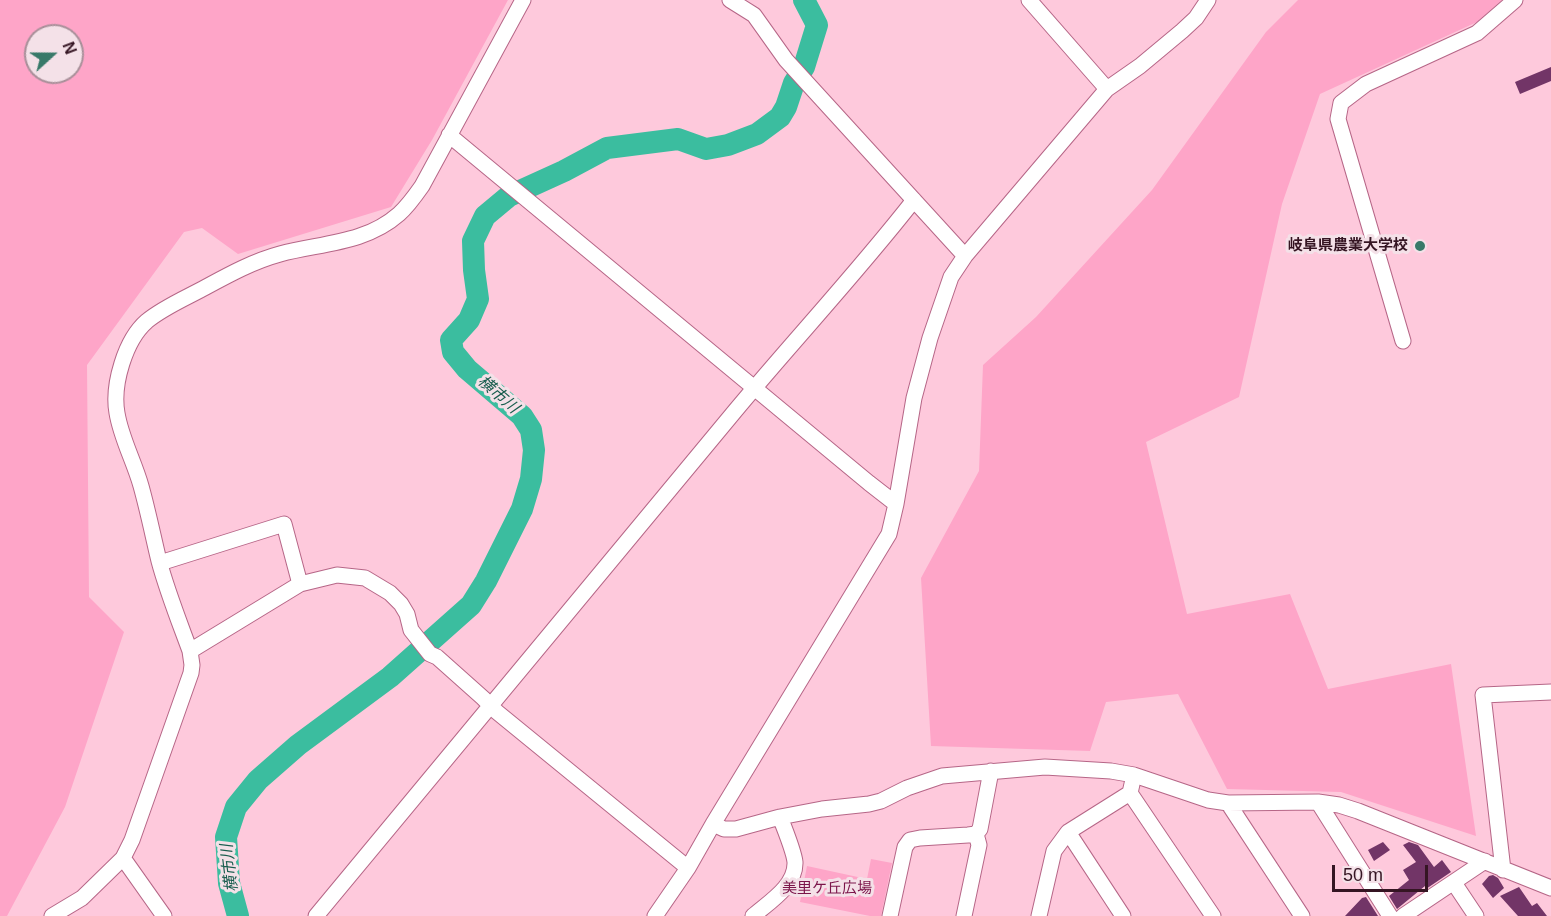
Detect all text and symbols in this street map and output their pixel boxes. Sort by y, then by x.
north arrow [24,24,84,84]
text: N [59,40,79,57]
place label: 岐阜県農業大学校 [1288,237,1408,255]
marker: 岐阜県農業大学校 [1413,239,1427,253]
water label: 横市川 [474,372,522,418]
water label: 横市川 [218,843,242,893]
scale bar [1335,853,1431,891]
text: 50 m [1343,865,1383,885]
park label: 美里ケ丘広場 [782,880,872,898]

